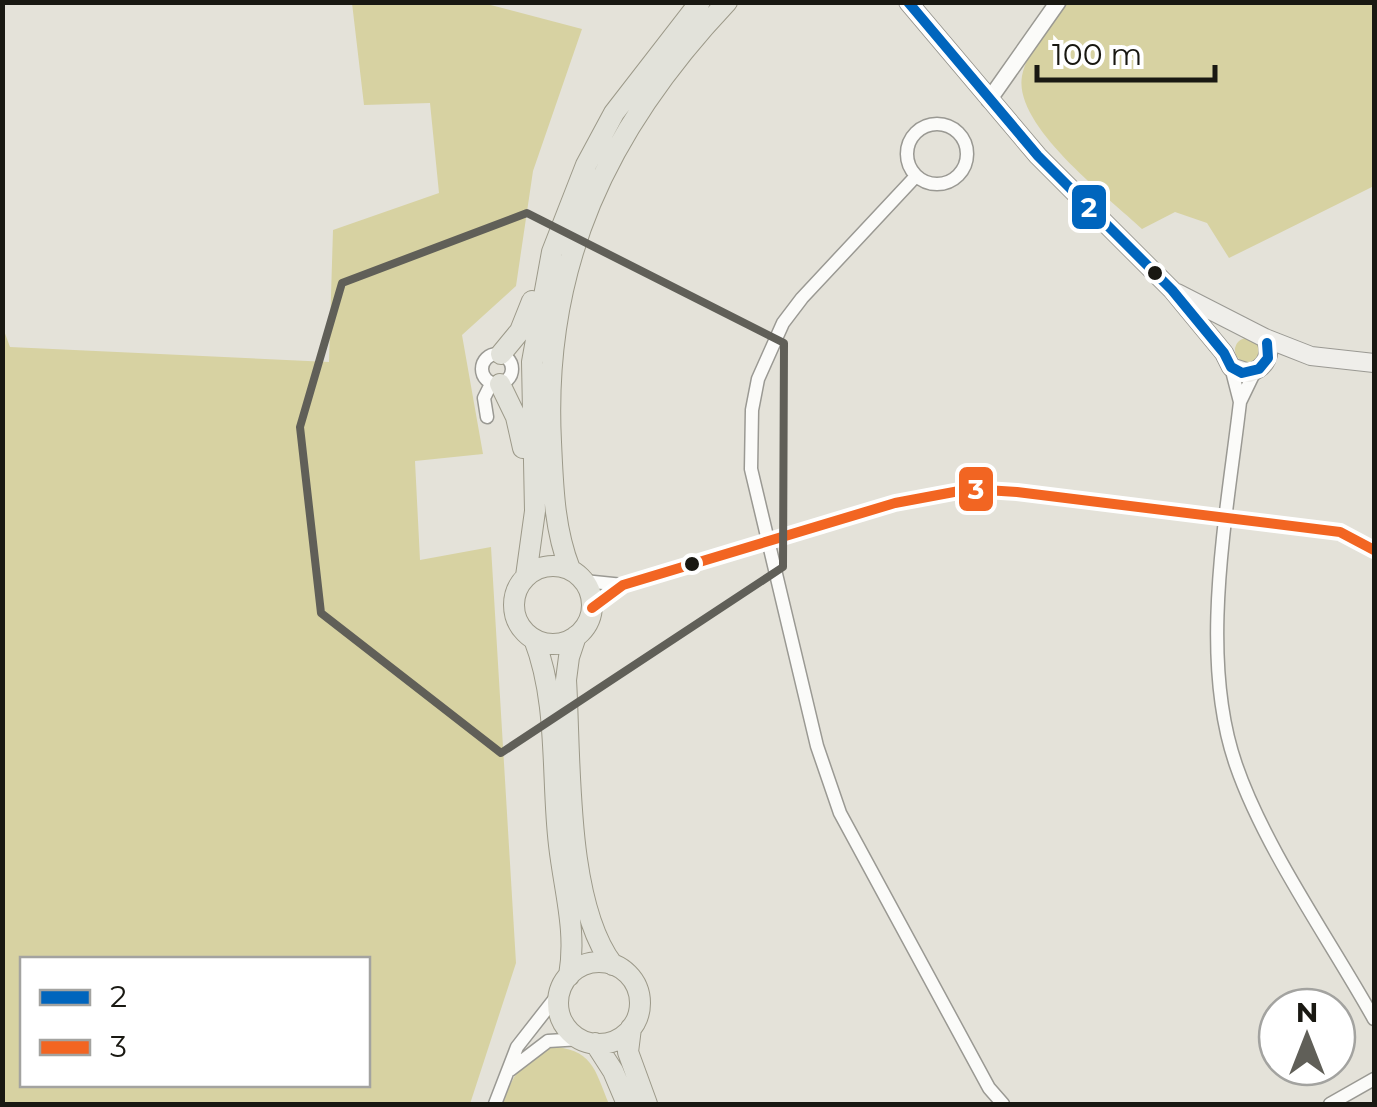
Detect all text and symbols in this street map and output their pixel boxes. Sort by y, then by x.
scale bar [1037,20,1214,82]
text: 100 m [1052,36,1142,73]
line badge: 2 [1070,183,1108,231]
text: 2 [1081,190,1097,224]
unlabelled marker [1145,263,1165,283]
line badge: 3 [957,465,995,513]
text: 3 [967,472,984,506]
unlabelled marker [682,554,702,574]
legend [20,957,370,1087]
text: 2 [110,978,127,1015]
north arrow [1257,987,1357,1087]
text: N [1296,995,1318,1029]
text: 3 [110,1028,127,1065]

